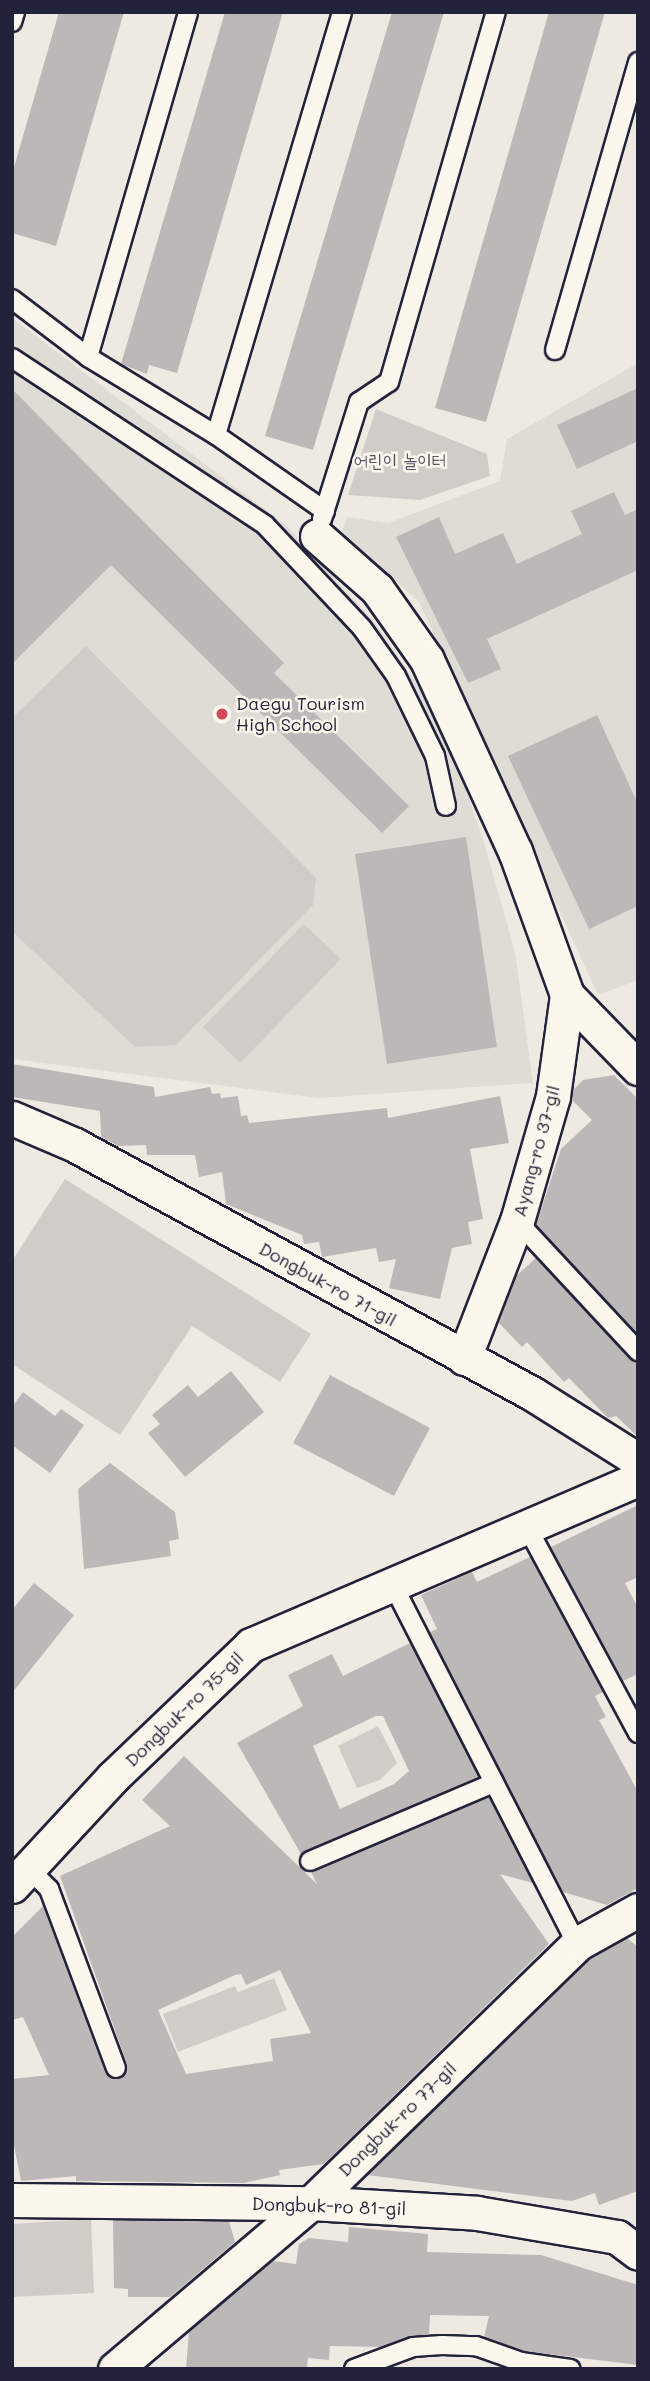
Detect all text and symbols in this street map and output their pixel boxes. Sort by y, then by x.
park label: 어린이 놀이터 [354,449,446,471]
place label: Daegu Tourism High School [236,693,365,736]
marker: Daegu Tourism High School [214,706,230,722]
street label: Ayang-ro 37-gil [508,1083,564,1219]
street label: Dongbuk-ro 71-gil [256,1237,400,1331]
street label: Dongbuk-ro 75-gil [120,1647,248,1771]
street label: Dongbuk-ro 77-gil [334,2057,460,2181]
street label: Dongbuk-ro 81-gil [251,2193,407,2219]

